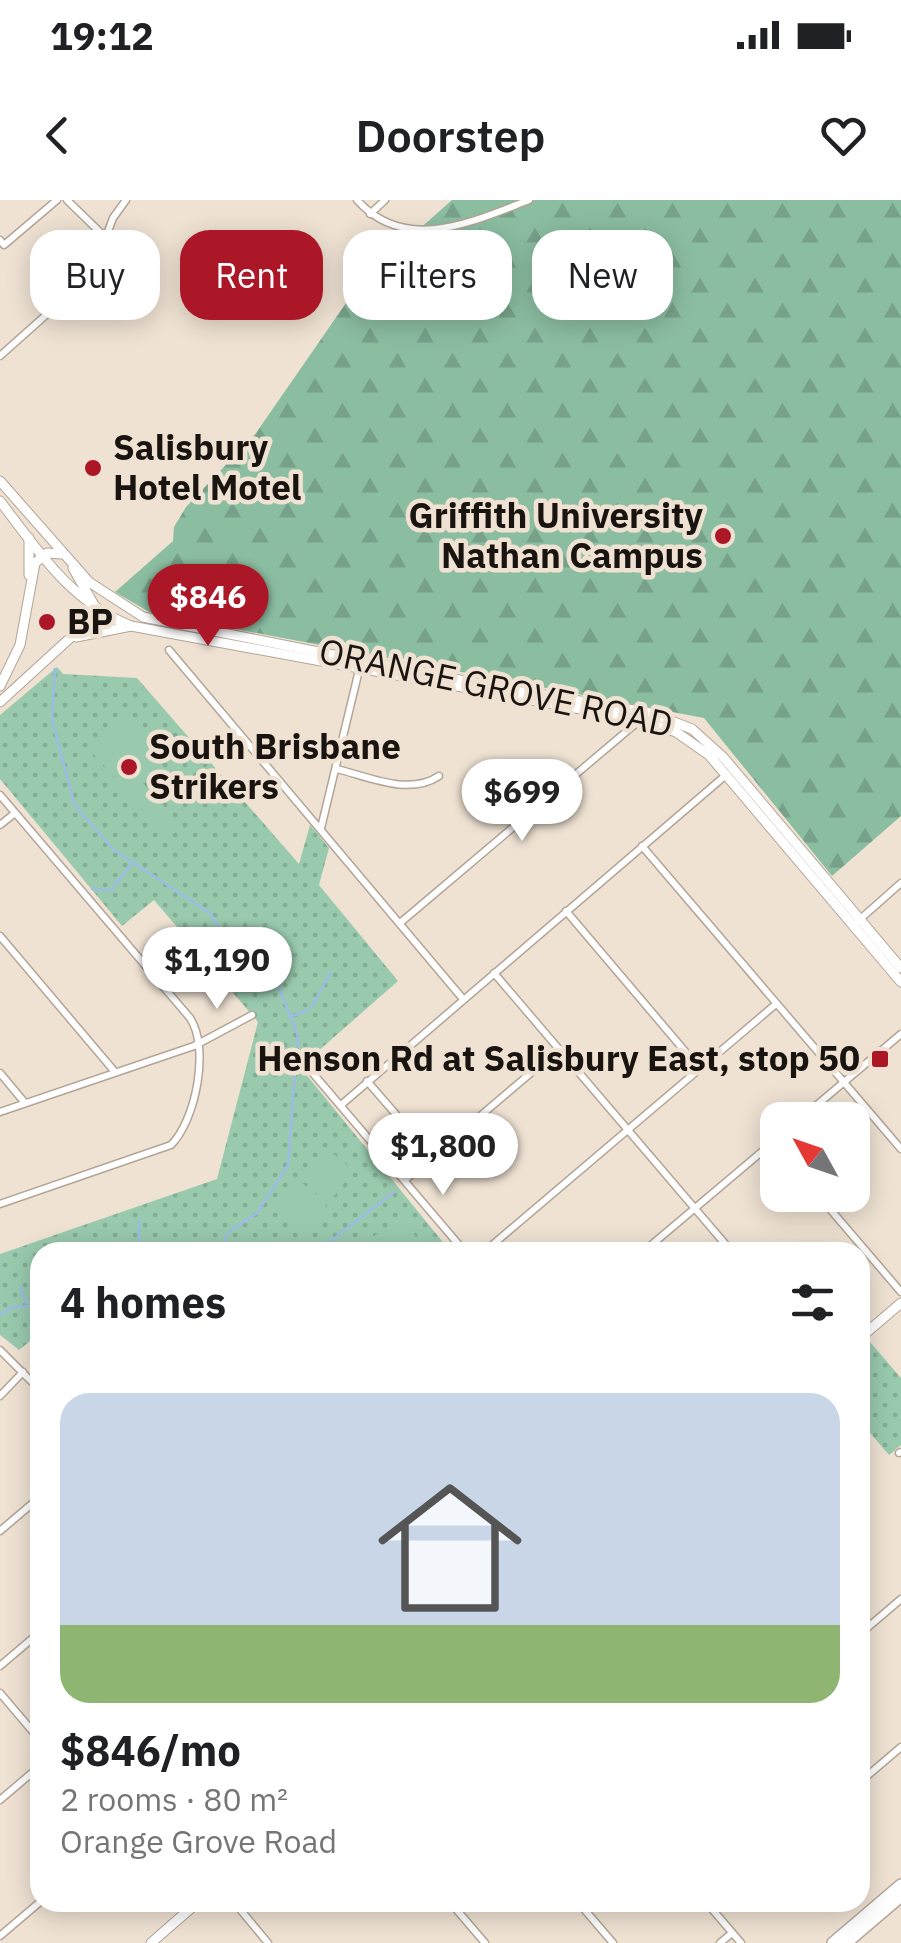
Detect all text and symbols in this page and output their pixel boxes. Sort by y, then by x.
text: 19:12 [50,11,154,60]
text: Doorstep [355,106,546,164]
icon: back [30,108,85,163]
icon: heart [816,108,871,163]
chip: Buy [30,230,160,320]
chip: Rent [180,230,323,320]
chip: Filters [343,230,512,320]
chip: New [532,230,673,320]
place label: Salisbury Hotel Motel [113,424,301,510]
marker: Salisbury Hotel Motel [82,457,104,479]
place label: Griffith University Nathan Campus [408,492,703,578]
marker: Griffith University Nathan Campus [712,525,734,547]
pin: $846 [149,564,267,649]
text: $846 [170,575,246,617]
place label: BP [67,598,113,644]
marker: BP [36,611,58,633]
street label: ORANGE GROVE ROAD [315,627,677,747]
place label: South Brisbane Strikers [149,723,401,809]
marker: South Brisbane Strikers [118,756,140,778]
pin: $699 [463,759,581,844]
text: $699 [484,770,560,812]
pin: $1,190 [136,927,298,1012]
text: $1,190 [164,938,270,980]
place label: Henson Rd at Salisbury East, stop 50 [257,1035,860,1081]
marker: Henson Rd at Salisbury East, stop 50 [869,1048,891,1070]
north arrow [760,1102,870,1212]
map controls [760,1102,870,1212]
pin: $1,800 [362,1113,524,1198]
text: $1,800 [390,1124,496,1166]
text: 4 homes [60,1275,226,1330]
icon: filters [785,1275,840,1330]
icon: home [360,1458,540,1638]
text: $846/mo [60,1723,241,1778]
text: 2 rooms · 80 m² [60,1778,288,1820]
text: Orange Grove Road [60,1820,337,1862]

